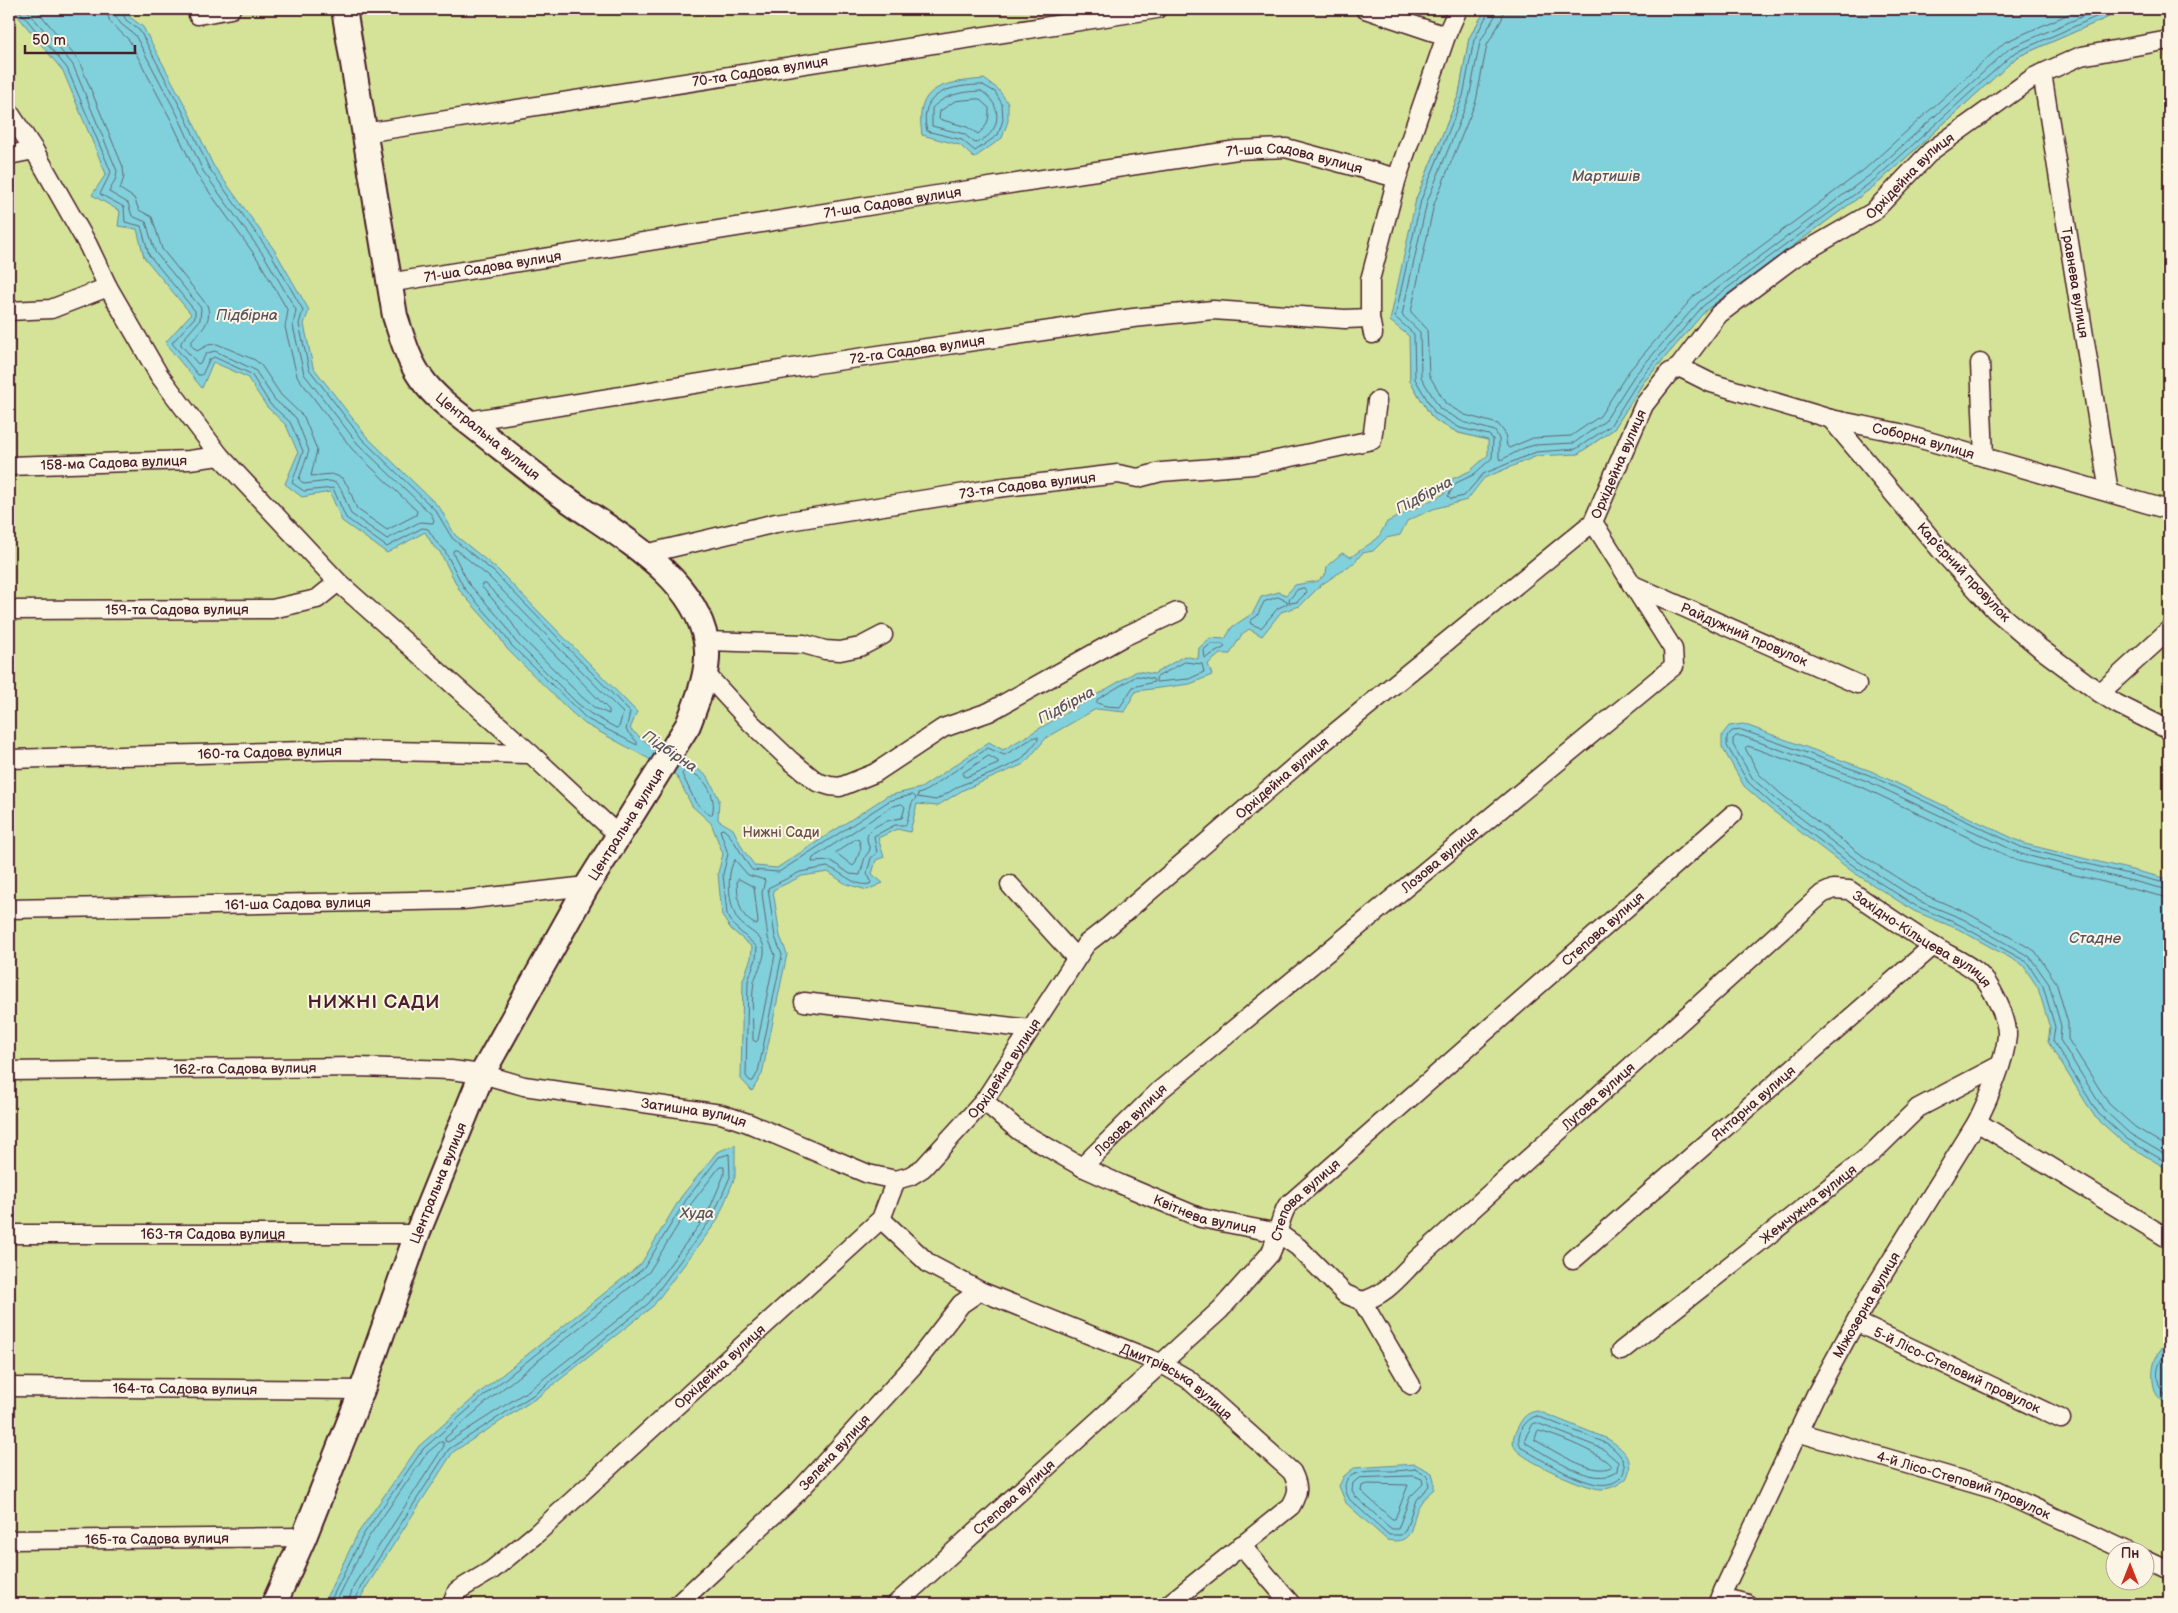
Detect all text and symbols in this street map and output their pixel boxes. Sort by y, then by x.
scale bar [25,22,135,54]
text: 50 m [32,31,66,50]
street label: 70-та Садова вулиця [691,53,830,91]
street label: Орхідейна вулиця [1863,129,1958,223]
street label: 71-ша Садова вулиця [1225,140,1365,177]
water label: Мартишів [1572,167,1640,186]
street label: 71-ша Садова вулиця [823,183,963,222]
street label: Травнева вулиця [2058,226,2092,339]
street label: 71-ша Садова вулиця [423,247,563,286]
water label: Підбірна [216,306,278,325]
street label: 72-га Садова вулиця [849,332,986,368]
street label: Центральна вулиця [432,389,544,484]
street label: Орхідейна вулиця [1587,407,1650,522]
street label: Соборна вулиця [1871,420,1977,463]
street label: 158-ма Садова вулиця [40,452,188,474]
street label: 73-тя Садова вулиця [958,469,1097,503]
water label: Підбірна [1392,472,1456,518]
street label: Карʼєрний провулок [1913,519,2014,626]
street label: Райдужний провулок [1678,599,1811,670]
street label: 159-та Садова вулиця [105,601,249,619]
water label: Підбірна [1034,682,1098,728]
water label: Підбірна [639,726,701,777]
street label: Орхідейна вулиця [1232,733,1332,823]
street label: 160-та Садова вулиця [198,742,342,763]
street label: Центральна вулиця [585,765,668,884]
street label: Лозова вулиця [1397,823,1482,897]
park label: Нижні Сади [742,824,820,841]
street label: Західно-Кільцева вулиця [1849,887,1995,991]
street label: Степова вулиця [1558,888,1648,970]
street label: 161-ша Садова вулиця [225,894,371,914]
water label: Стадне [2069,929,2122,948]
district label: НИЖНІ САДИ [307,991,441,1014]
street label: Орхідейна вулиця [964,1015,1044,1122]
street label: 162-га Садова вулиця [173,1059,317,1078]
street label: Лугова вулиця [1558,1059,1639,1134]
street label: Янтарна вулиця [1708,1062,1799,1144]
street label: Лозова вулиця [1090,1080,1171,1160]
street label: Затишна вулиця [640,1095,749,1131]
street label: Центральна вулиця [406,1120,471,1246]
street label: Степова вулиця [1268,1155,1344,1243]
street label: Жемчужна вулиця [1757,1161,1860,1248]
street label: Квітнева вулиця [1151,1191,1258,1238]
water label: Худа [679,1204,714,1223]
street label: 163-тя Садова вулиця [141,1226,285,1243]
street label: Міжозерна вулиця [1829,1249,1904,1361]
street label: Орхідейна вулиця [671,1321,769,1413]
street label: 5-й Лісо-Степовий провулок [1871,1324,2044,1417]
street label: Дмитрівська вулиця [1118,1340,1236,1424]
street label: 164-та Садова вулиця [113,1380,258,1398]
street label: Зелена вулиця [796,1411,874,1494]
street label: 4-й Лісо-Степовий провулок [1875,1448,2054,1523]
street label: Степова вулиця [970,1456,1059,1539]
street label: 165-та Садова вулиця [85,1530,229,1548]
north arrow [2106,1540,2156,1590]
text: Пн [2121,1545,2139,1562]

